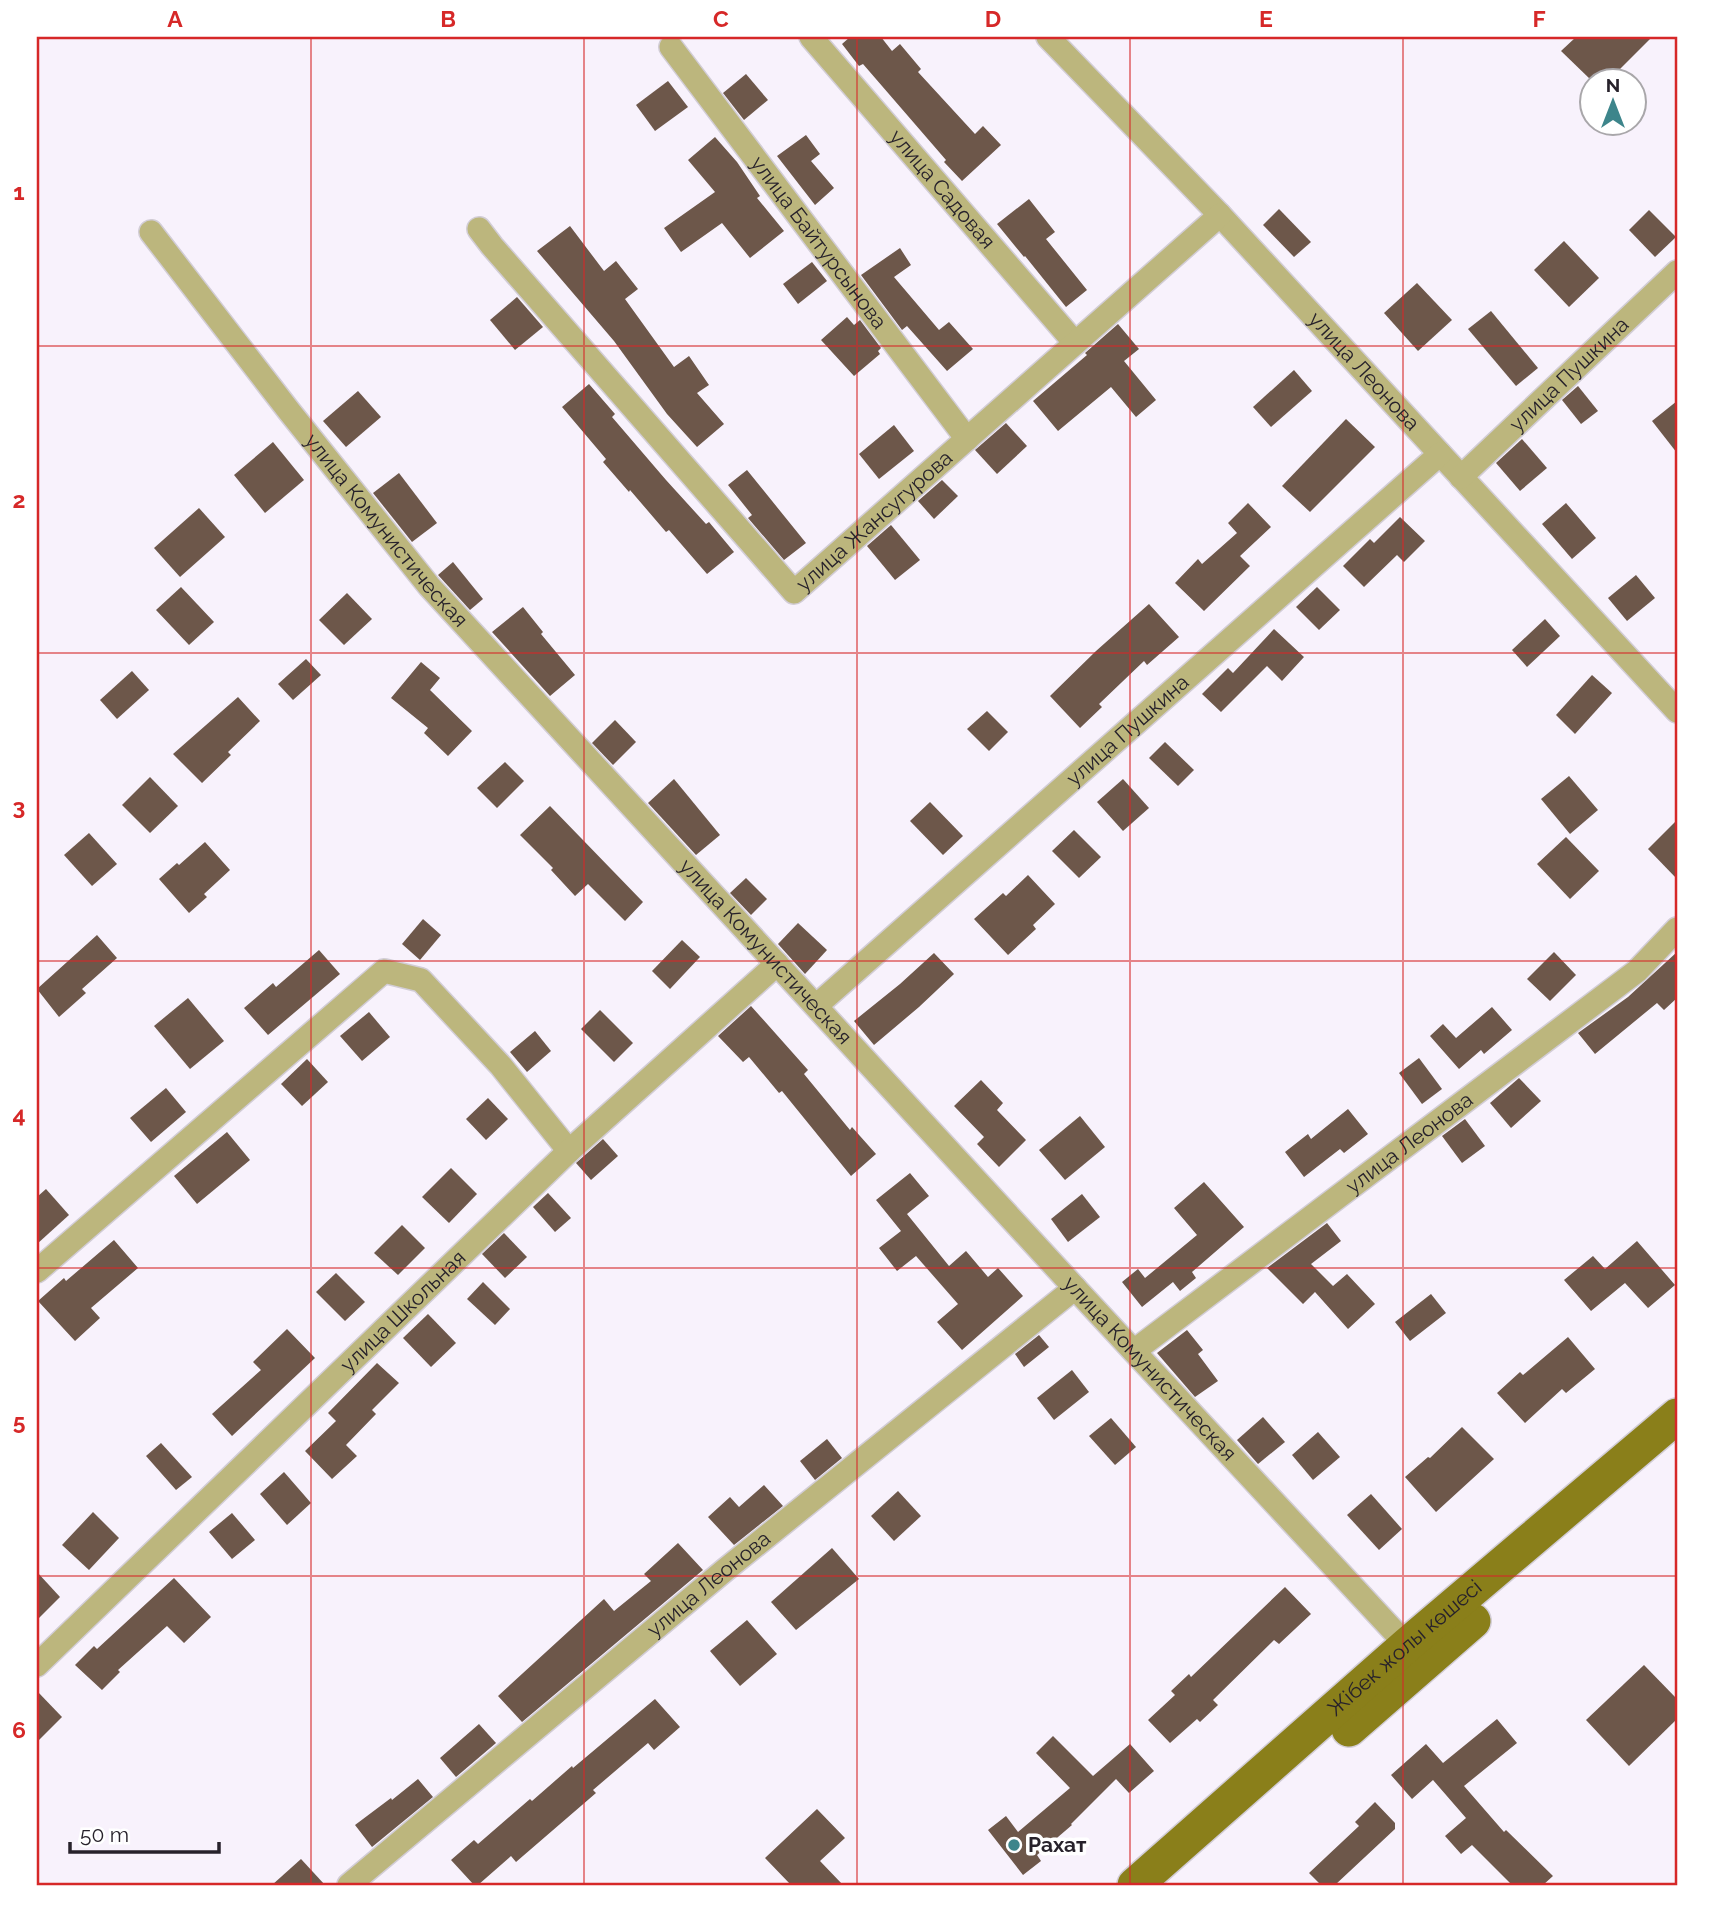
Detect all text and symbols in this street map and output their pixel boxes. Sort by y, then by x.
text: A [167,5,183,32]
text: B [440,5,456,32]
text: C [713,5,729,32]
text: D [985,5,1001,32]
text: E [1259,5,1273,32]
text: F [1532,5,1546,32]
north arrow [1578,66,1648,136]
text: N [1606,74,1620,96]
street label: улица Садовая [885,124,1001,253]
street label: улица Байтурсынова [746,151,892,334]
text: 1 [13,178,25,205]
street label: улица Леонова [1304,306,1425,435]
street label: улица Пушкина [1504,312,1634,437]
street label: улица Комунистическая [300,428,473,632]
street label: улица Жансугурова [791,445,957,596]
text: 2 [13,486,25,513]
street label: улица Пушкина [1061,669,1194,791]
text: 3 [13,793,25,820]
street label: улица Комунистическая [674,853,857,1049]
street label: улица Леонова [1341,1087,1477,1199]
text: 4 [12,1101,26,1128]
street label: улица Школьная [335,1245,471,1377]
street label: улица Комунистическая [1058,1271,1242,1466]
text: 5 [13,1408,26,1435]
street label: улица Леонова [642,1526,775,1642]
street label: Жібек жолы көшесі [1322,1574,1486,1721]
text: 6 [12,1716,26,1743]
scale bar [70,1810,219,1854]
text: 50 m [80,1822,129,1847]
place label: Рахат [1028,1832,1087,1857]
marker: Рахат [1006,1837,1022,1853]

